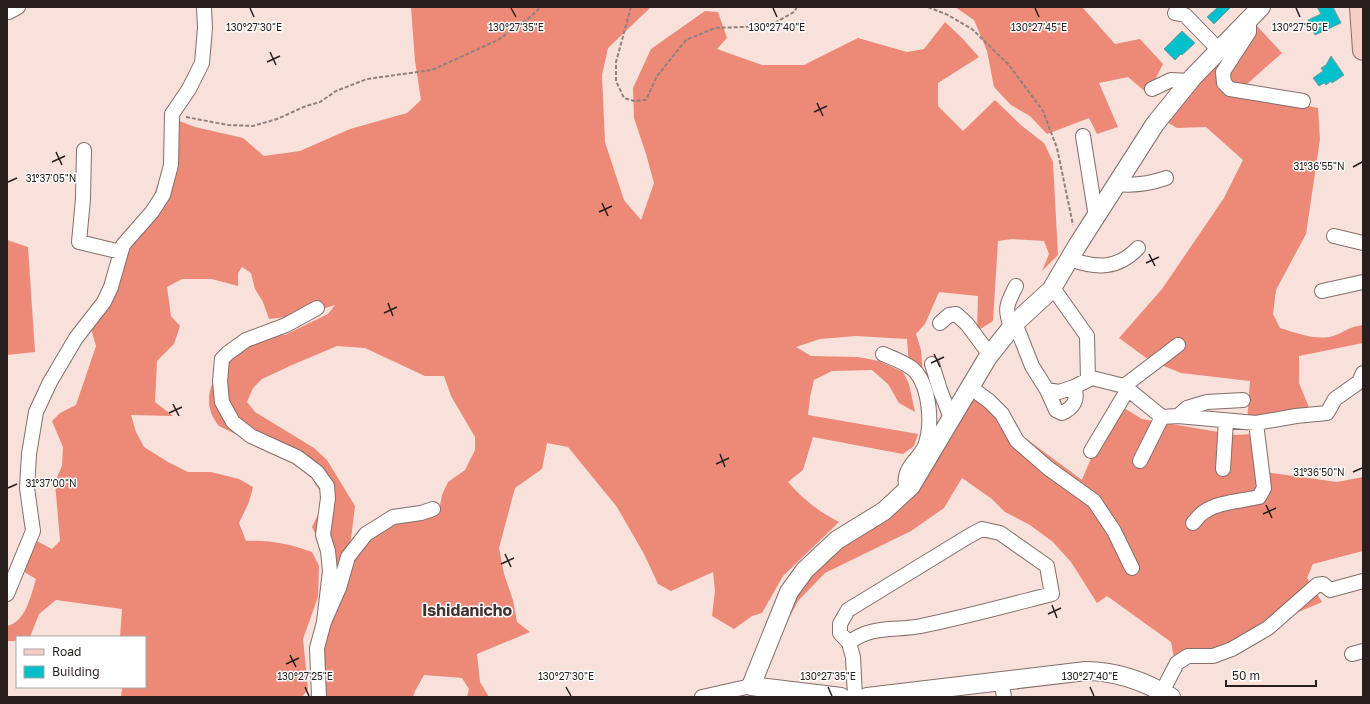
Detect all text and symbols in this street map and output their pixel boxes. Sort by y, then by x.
text: 130°27'30"E [226,21,282,33]
text: 130°27'35"E [488,21,544,33]
text: 130°27'40"E [749,21,805,33]
text: 130°27'45"E [1011,21,1067,33]
text: 130°27'50"E [1272,21,1328,33]
text: 31°36'55"N [1294,160,1345,172]
text: 31°37'05"N [26,172,76,184]
text: 31°36'50"N [1293,466,1345,478]
text: 31°37'00"N [25,477,77,489]
district label: Ishidanicho [422,600,512,620]
legend [16,636,146,688]
text: Road [52,644,81,659]
scale bar [1226,662,1316,688]
text: Building [52,664,100,679]
text: 50 m [1232,668,1260,683]
text: 130°27'25"E [277,670,333,682]
text: 130°27'30"E [538,670,594,682]
text: 130°27'35"E [800,670,856,682]
text: 130°27'40"E [1062,670,1118,682]

